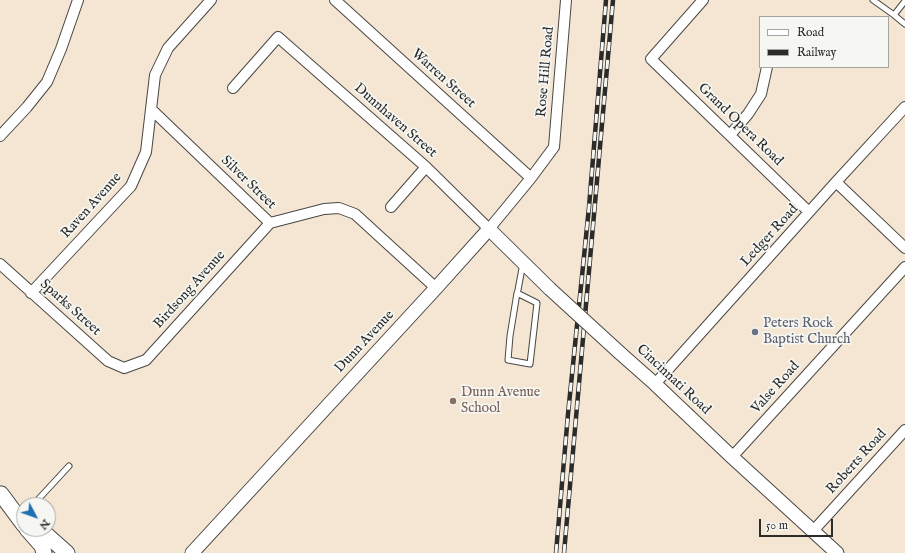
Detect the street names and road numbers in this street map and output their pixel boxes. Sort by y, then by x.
street label: Rose Hill Road [534,26,558,118]
street label: Warren Street [407,46,479,112]
street label: Dunnhaven Street [350,80,440,162]
street label: Grand Opera Road [694,80,786,170]
street label: Silver Street [217,153,279,213]
street label: Raven Avenue [58,170,126,242]
street label: Ledger Road [738,201,802,271]
street label: Birdsong Avenue [151,248,229,332]
street label: Sparks Street [36,276,104,340]
street label: Dunn Avenue [332,307,398,377]
street label: Cincinnati Road [632,341,714,419]
street label: Valse Road [748,359,804,417]
street label: Roberts Road [823,426,891,498]

